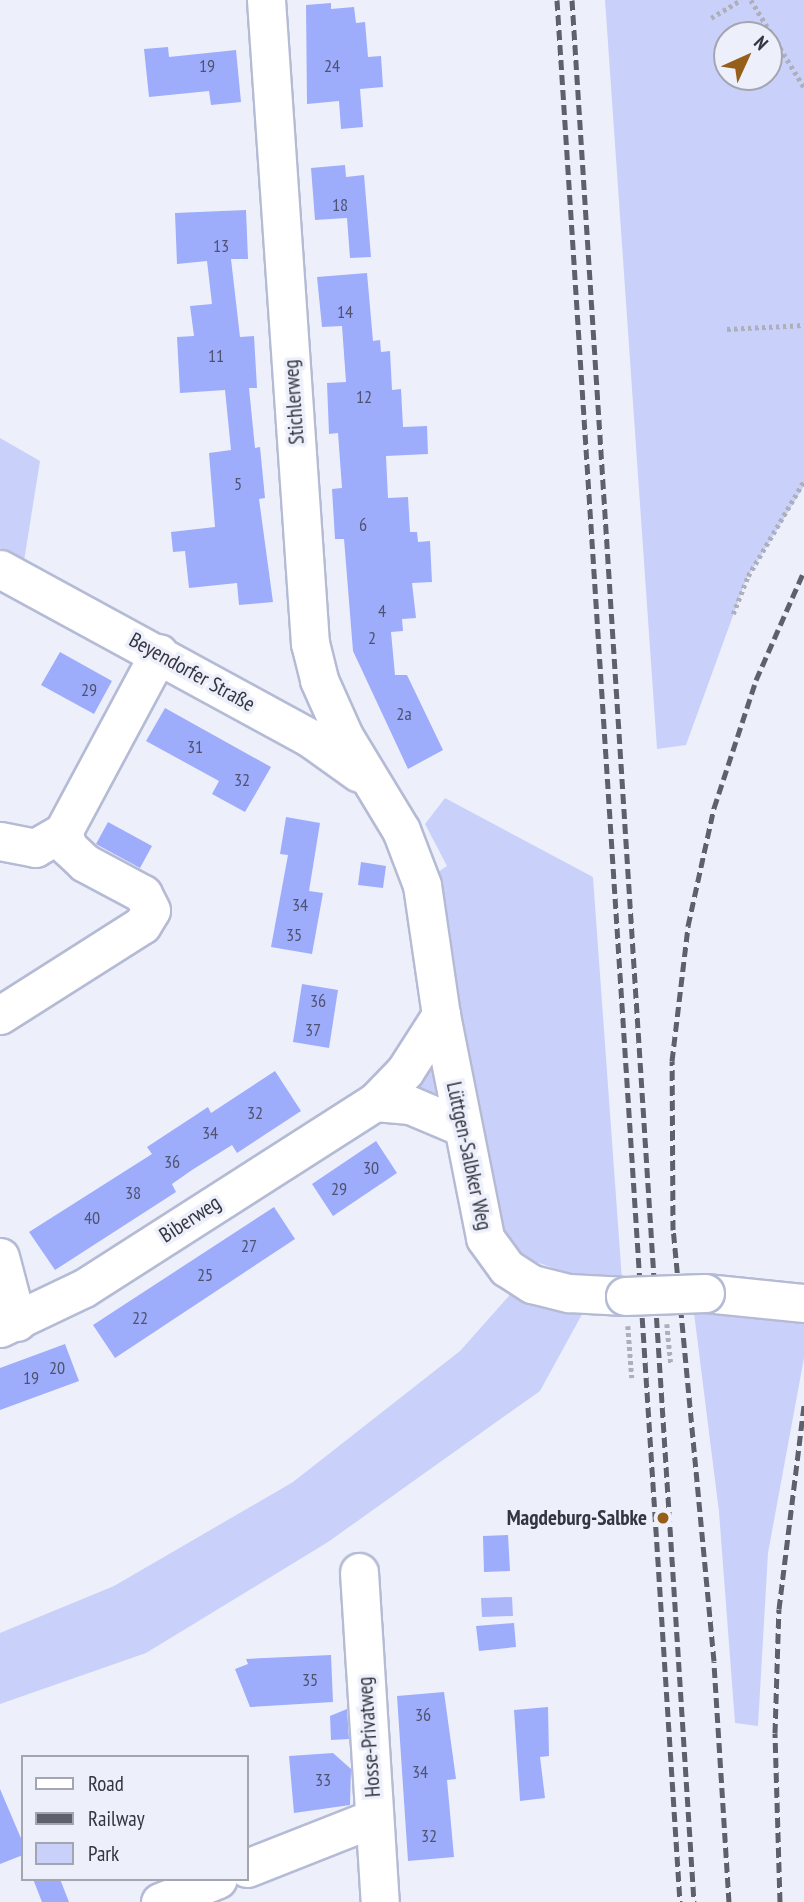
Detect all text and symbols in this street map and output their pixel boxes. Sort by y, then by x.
north arrow [713,21,783,91]
text: N [749,30,774,55]
house number: 19 [199,55,215,77]
house number: 24 [324,55,340,77]
house number: 18 [332,194,348,216]
house number: 13 [213,235,229,257]
house number: 14 [337,301,353,323]
house number: 11 [208,345,224,367]
street label: Stichlerweg [278,359,310,445]
house number: 12 [356,386,372,408]
house number: 5 [234,473,242,495]
house number: 6 [359,514,367,536]
house number: 4 [378,600,386,622]
street label: Beyendorfer Straße [125,627,259,717]
house number: 2 [368,627,376,649]
house number: 29 [81,679,97,701]
house number: 2a [396,703,412,725]
house number: 31 [187,736,203,758]
house number: 32 [234,769,250,791]
house number: 34 [292,894,308,916]
house number: 35 [286,924,302,946]
house number: 36 [310,990,326,1012]
house number: 37 [305,1019,321,1041]
street label: Lüttgen-Salbker Weg [441,1079,497,1233]
house number: 32 [247,1102,263,1124]
house number: 34 [202,1122,218,1144]
house number: 36 [164,1151,180,1173]
house number: 30 [363,1157,379,1179]
house number: 29 [331,1178,347,1200]
house number: 38 [125,1182,141,1204]
street label: Biberweg [155,1190,225,1248]
house number: 40 [84,1207,100,1229]
house number: 27 [241,1235,257,1257]
house number: 25 [197,1264,213,1286]
house number: 22 [132,1307,148,1329]
house number: 20 [49,1357,65,1379]
house number: 19 [23,1367,39,1389]
place label: Magdeburg-Salbke [507,1505,647,1531]
marker: Magdeburg-Salbke [653,1508,673,1528]
house number: 35 [302,1669,318,1691]
street label: Hosse-Privatweg [352,1676,386,1798]
house number: 36 [415,1704,431,1726]
legend [21,1755,248,1881]
house number: 34 [412,1761,428,1783]
house number: 33 [315,1769,331,1791]
text: Road [88,1770,124,1797]
text: Railway [88,1805,145,1832]
house number: 32 [421,1825,437,1847]
text: Park [88,1840,119,1867]

